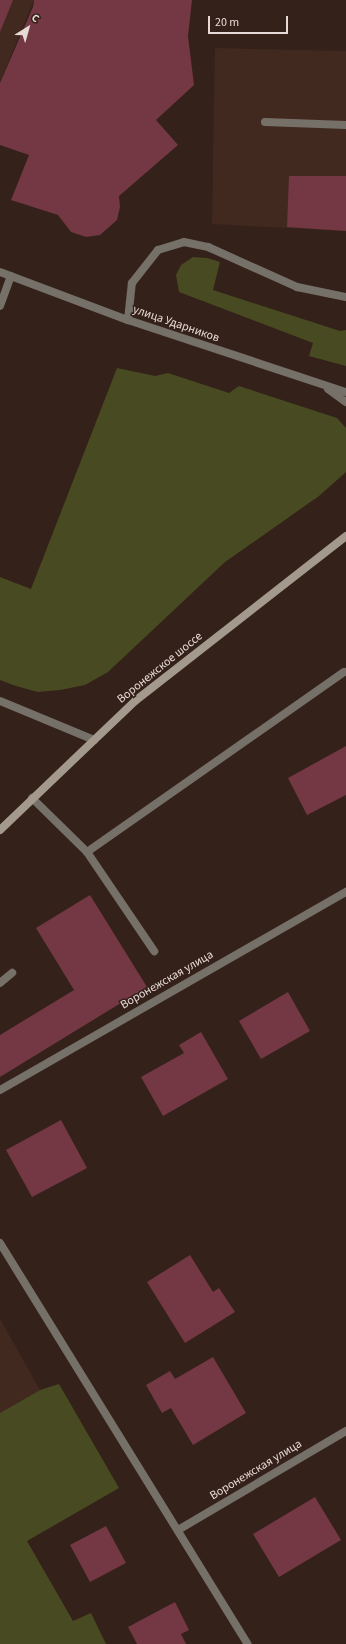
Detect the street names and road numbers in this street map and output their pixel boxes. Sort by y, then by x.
street label: улица Ударников [131,302,221,346]
street label: Воронежское шоссе [115,629,205,707]
street label: Воронежская улица [118,948,216,1012]
street label: Воронежская улица [207,1437,305,1503]

